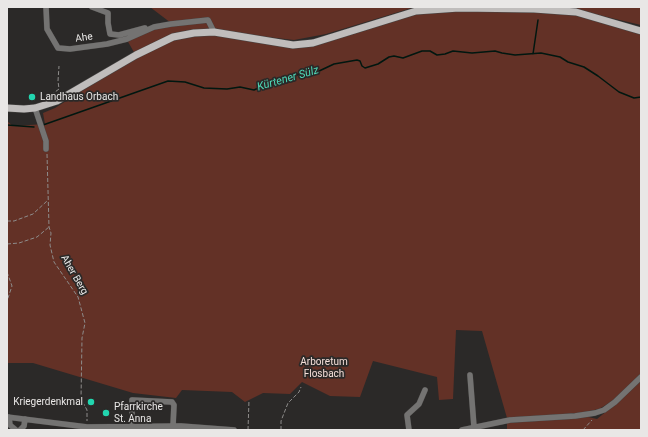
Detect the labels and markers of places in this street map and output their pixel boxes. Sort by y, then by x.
place label: Landhaus Orbach [40,91,118,103]
marker: Landhaus Orbach [27,92,37,102]
place label: Kriegerdenkmal [13,396,83,408]
marker: Kriegerdenkmal [86,397,96,407]
place label: Pfarrkirche St. Anna [114,401,163,424]
marker: Pfarrkirche St. Anna [101,408,111,418]

